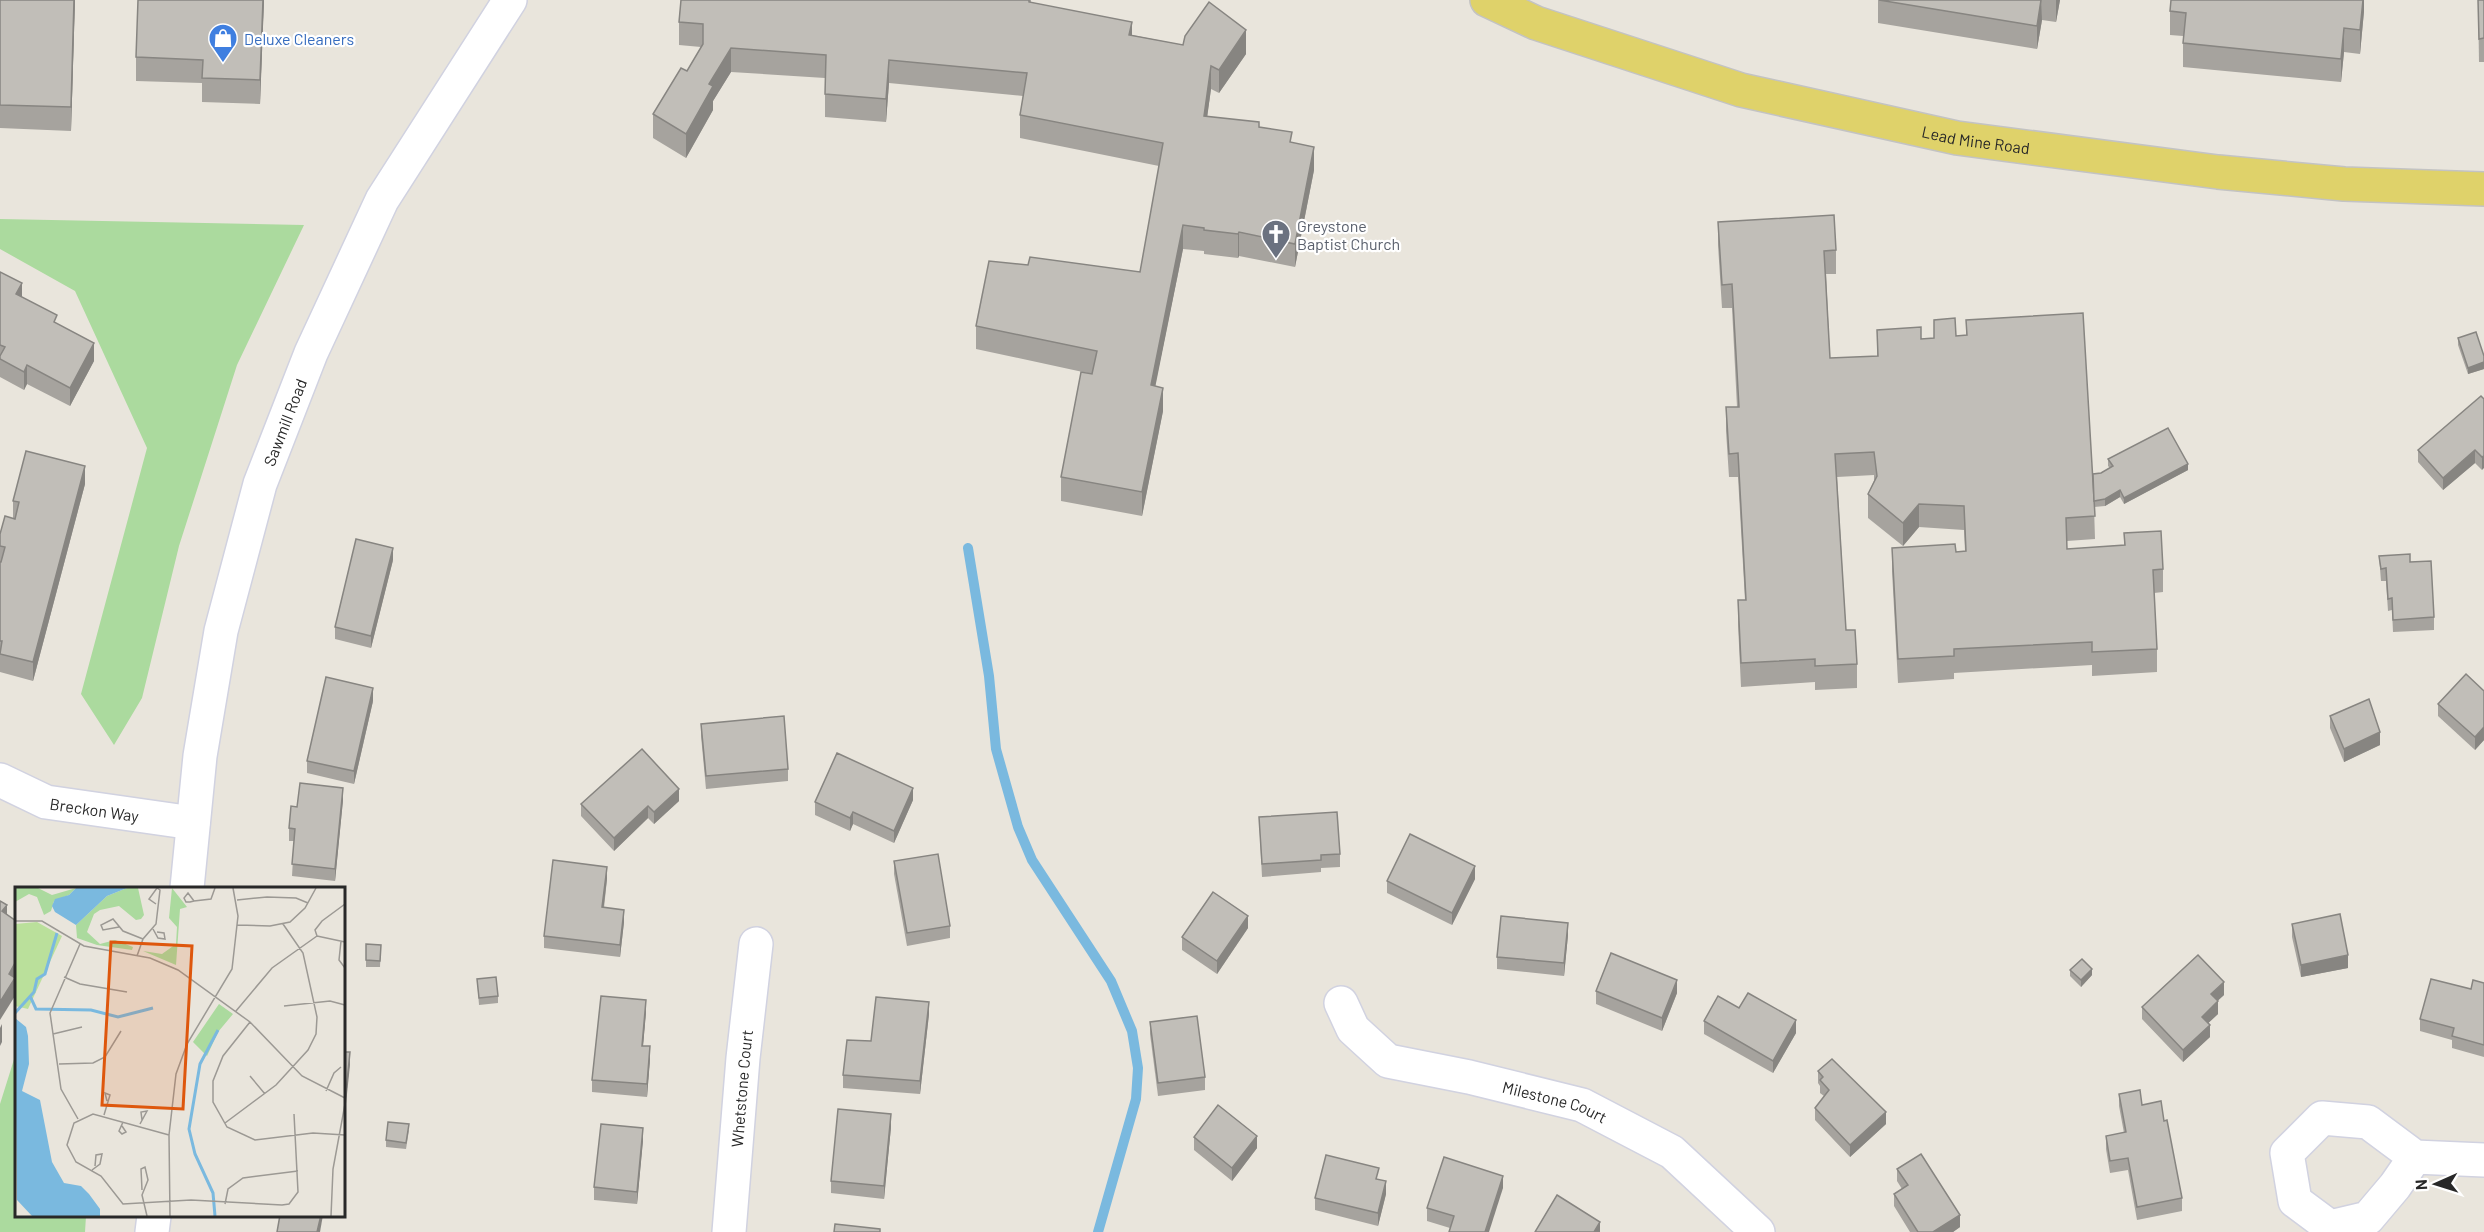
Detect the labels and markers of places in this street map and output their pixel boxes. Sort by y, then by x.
shop icon: Deluxe Cleaners [207,22,239,64]
place label: Deluxe Cleaners [244,29,354,48]
place label: Greystone Baptist Church [1297,216,1400,253]
church icon: Greystone Baptist Church [1260,218,1292,260]

